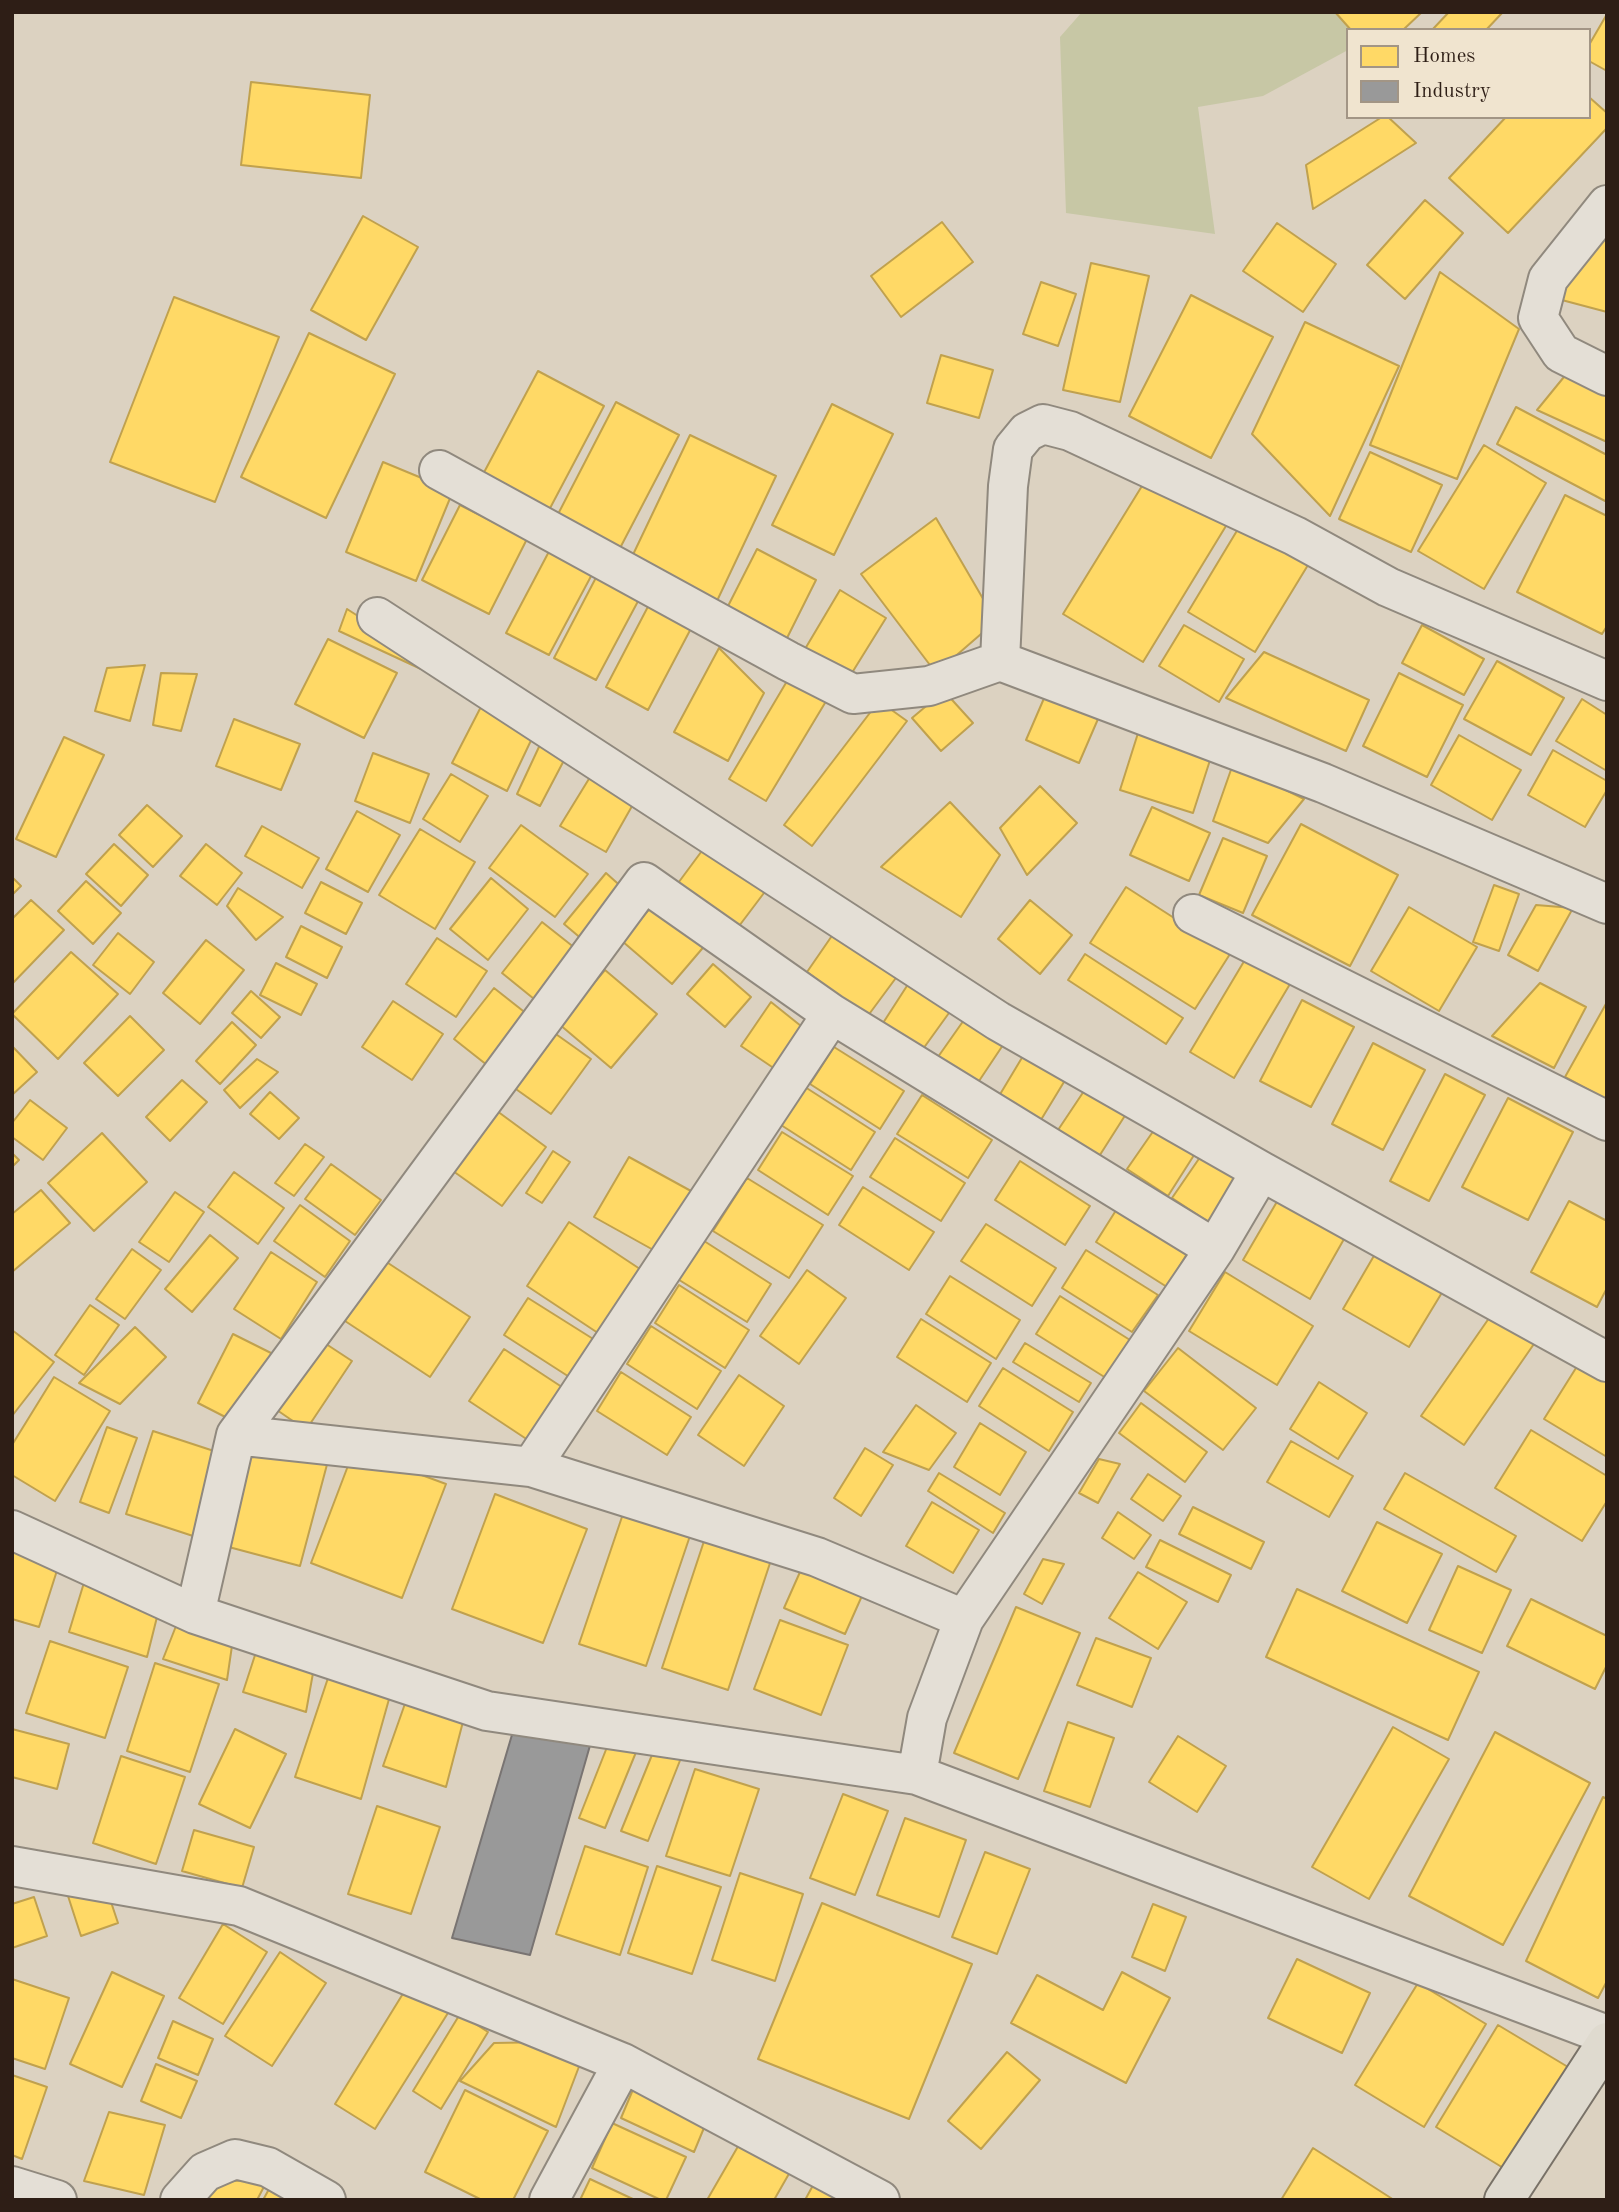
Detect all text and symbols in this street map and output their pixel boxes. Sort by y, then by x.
legend [1346,28,1591,119]
text: Homes [1413,46,1475,67]
text: Industry [1413,81,1491,102]

